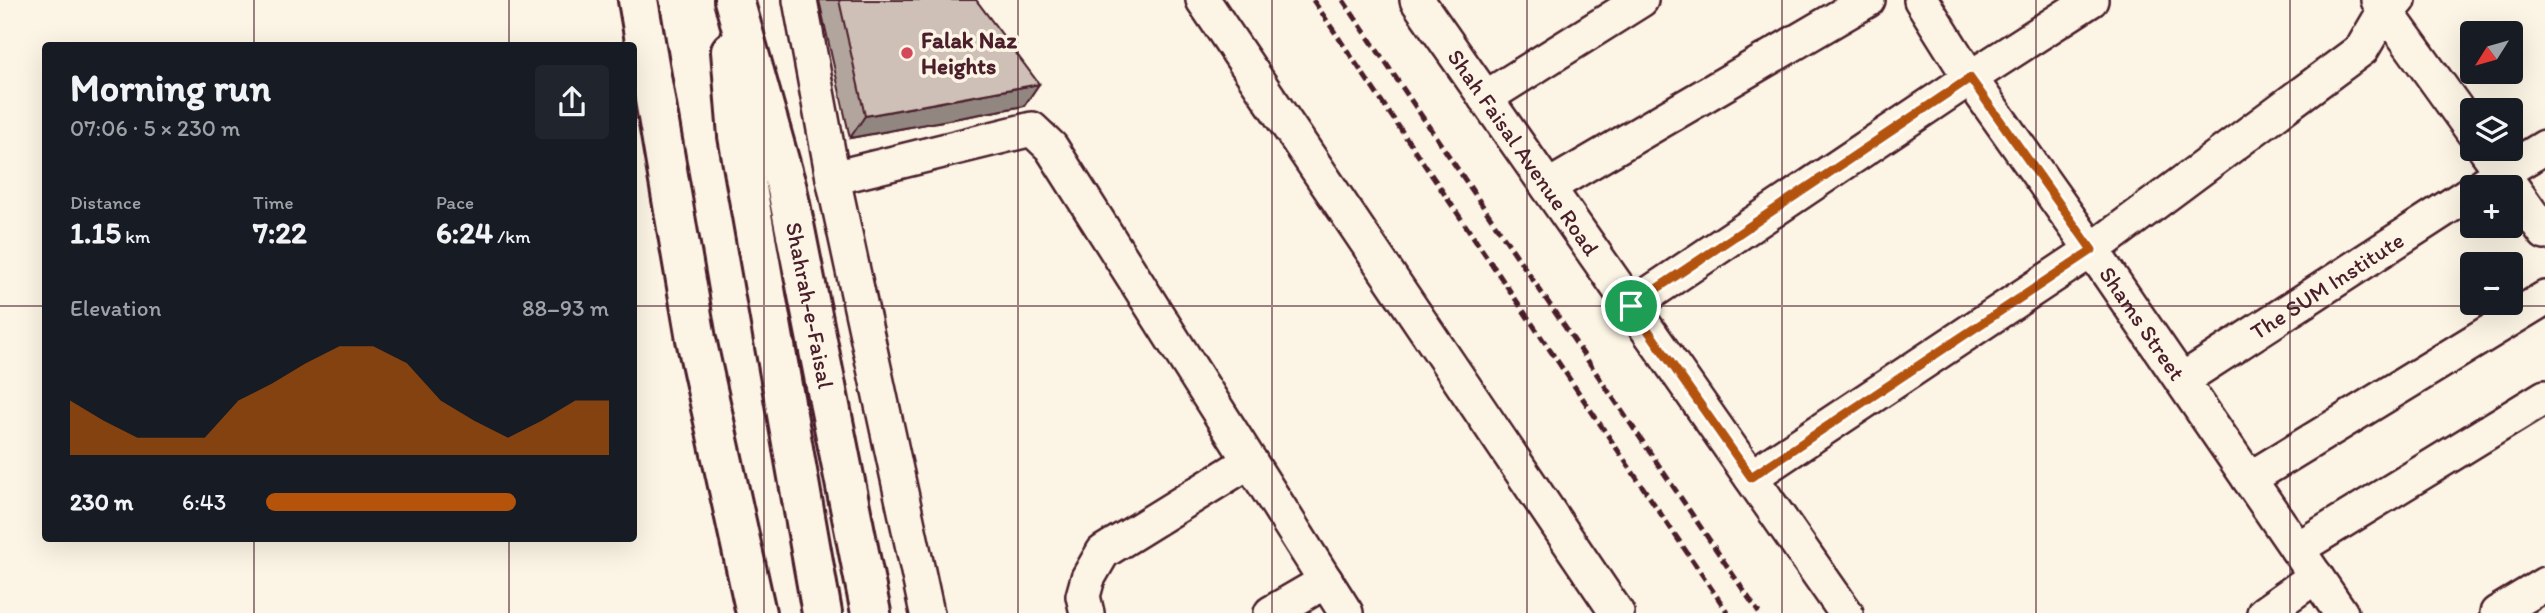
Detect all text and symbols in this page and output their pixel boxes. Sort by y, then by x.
north arrow [2460,21,2524,84]
map controls [2460,21,2523,315]
place label: Falak Naz Heights [921,26,1017,80]
street label: Shah Faisal Avenue Road [1442,44,1606,261]
marker: Falak Naz Heights [899,45,915,61]
text: Morning run [70,65,271,111]
button: share [535,65,609,139]
button: layers [2460,98,2523,161]
text: 07:06 · 5 × 230 m [70,114,240,142]
button: + [2460,175,2523,238]
text: Distance [70,191,141,214]
text: Time [253,191,294,214]
text: Pace [436,191,474,214]
text: 1.15 [70,214,121,251]
text: 7:22 [253,214,307,251]
text: 6:24 [436,214,493,251]
street label: Shahrah-e-Faisal [780,220,840,392]
text: km [121,225,150,248]
text: /km [493,225,530,248]
street label: The SUM Institute [2245,226,2409,346]
button: − [2460,252,2523,315]
street label: Shams Street [2093,261,2191,386]
pin [1601,276,1661,336]
icon: arrive [1612,287,1650,325]
text: Elevation [70,294,161,322]
text: 88–93 m [522,294,609,322]
text: 230 m [70,488,133,516]
text: 6:43 [182,488,226,516]

